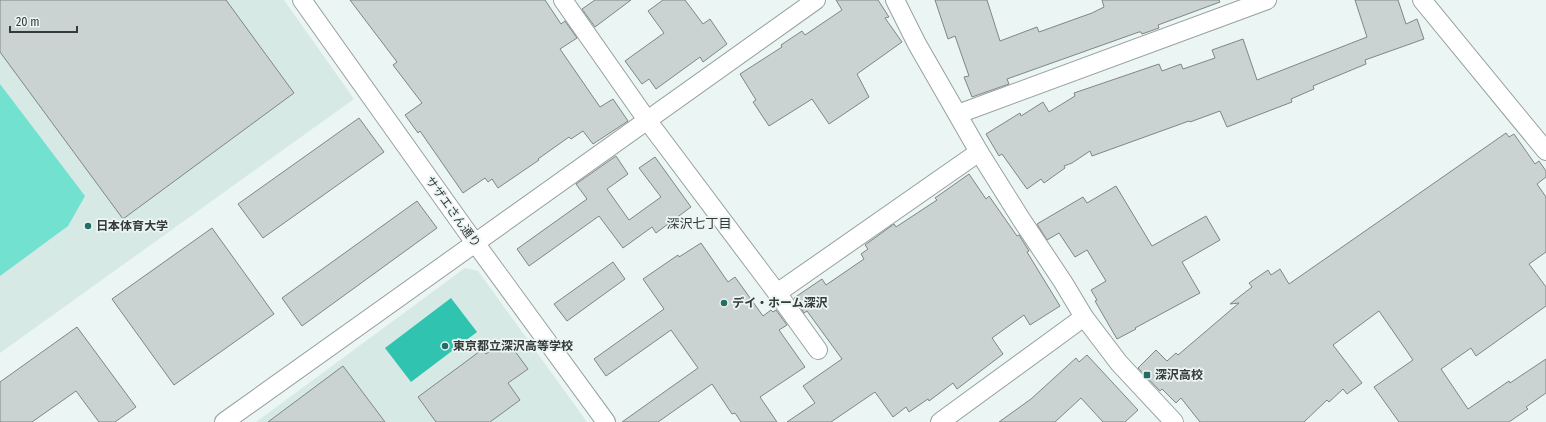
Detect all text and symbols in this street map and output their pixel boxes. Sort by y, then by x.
scale bar [10,8,77,34]
text: 20 m [16,15,40,29]
street label: サザエさん通り [423,174,483,250]
district label: 深沢七丁目 [666,216,732,231]
place label: 日本体育大学 [96,219,168,233]
marker: 日本体育大学 [83,221,93,231]
place label: デイ・ホーム深沢 [732,296,828,310]
marker: デイ・ホーム深沢 [719,298,729,308]
place label: 東京都立深沢高等学校 [453,339,573,353]
marker: 東京都立深沢高等学校 [440,341,450,351]
place label: 深沢高校 [1155,368,1203,382]
marker: 深沢高校 [1142,370,1152,380]

